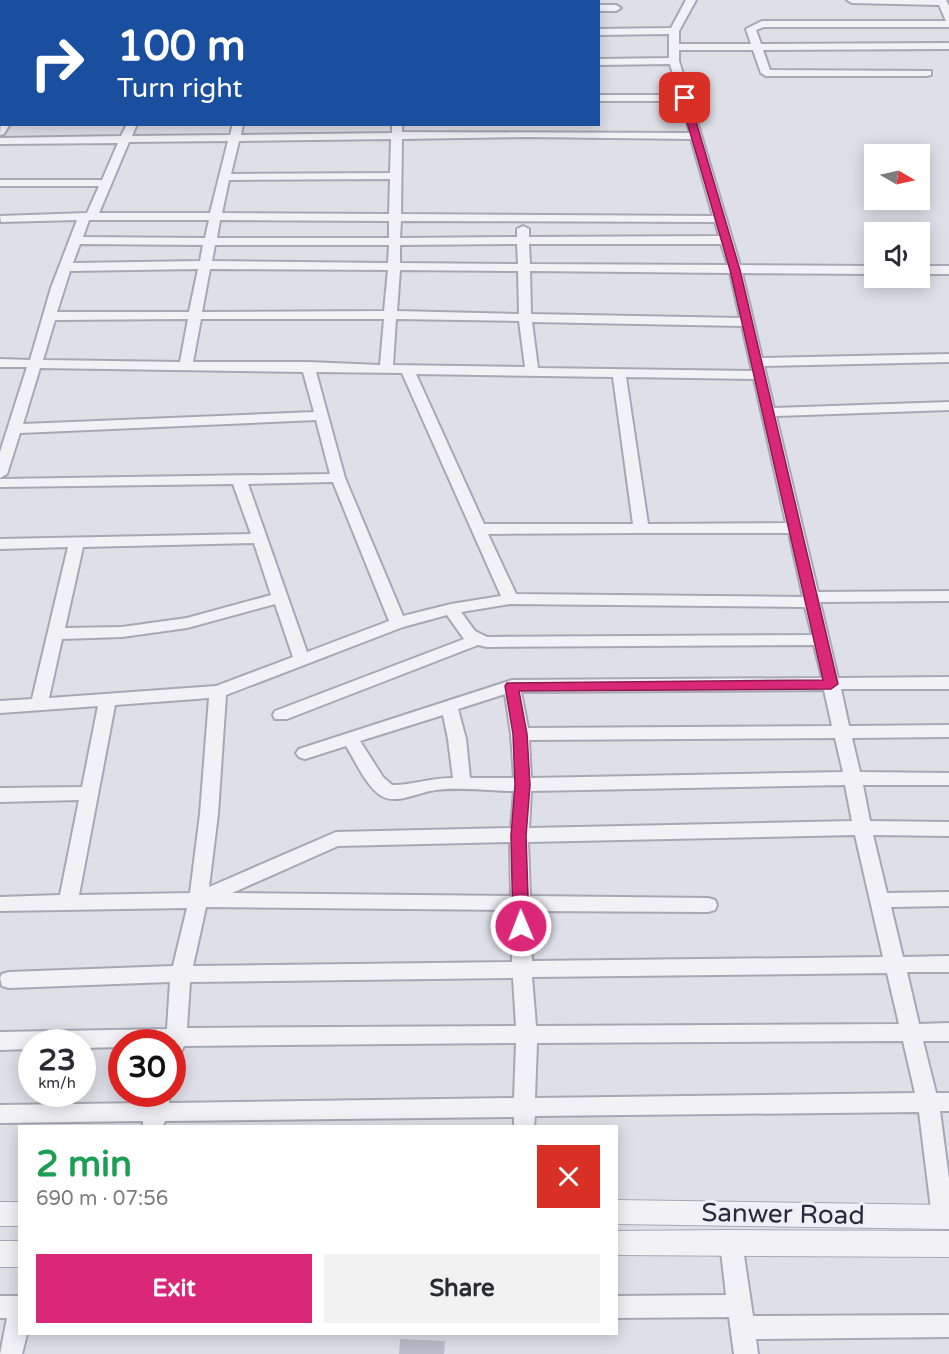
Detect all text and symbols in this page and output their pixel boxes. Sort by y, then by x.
text: 100 m [117,21,246,72]
icon: right [18,24,96,102]
text: Turn right [117,72,243,105]
pin [659,72,710,123]
icon: arrive [668,81,701,114]
north arrow [864,144,930,210]
map controls [864,144,930,288]
button: sound [864,222,930,288]
position arrow [489,894,553,958]
speed limit sign: 30 [108,1029,186,1107]
text: 23 [38,1042,76,1079]
text: km/h [38,1074,76,1092]
text: 2 min [36,1143,132,1186]
button: close [537,1145,600,1208]
text: 690 m · 07:56 [36,1187,168,1211]
street label: Sanwer Road [701,1197,865,1231]
button: Exit [36,1254,312,1323]
button: Share [324,1254,600,1323]

